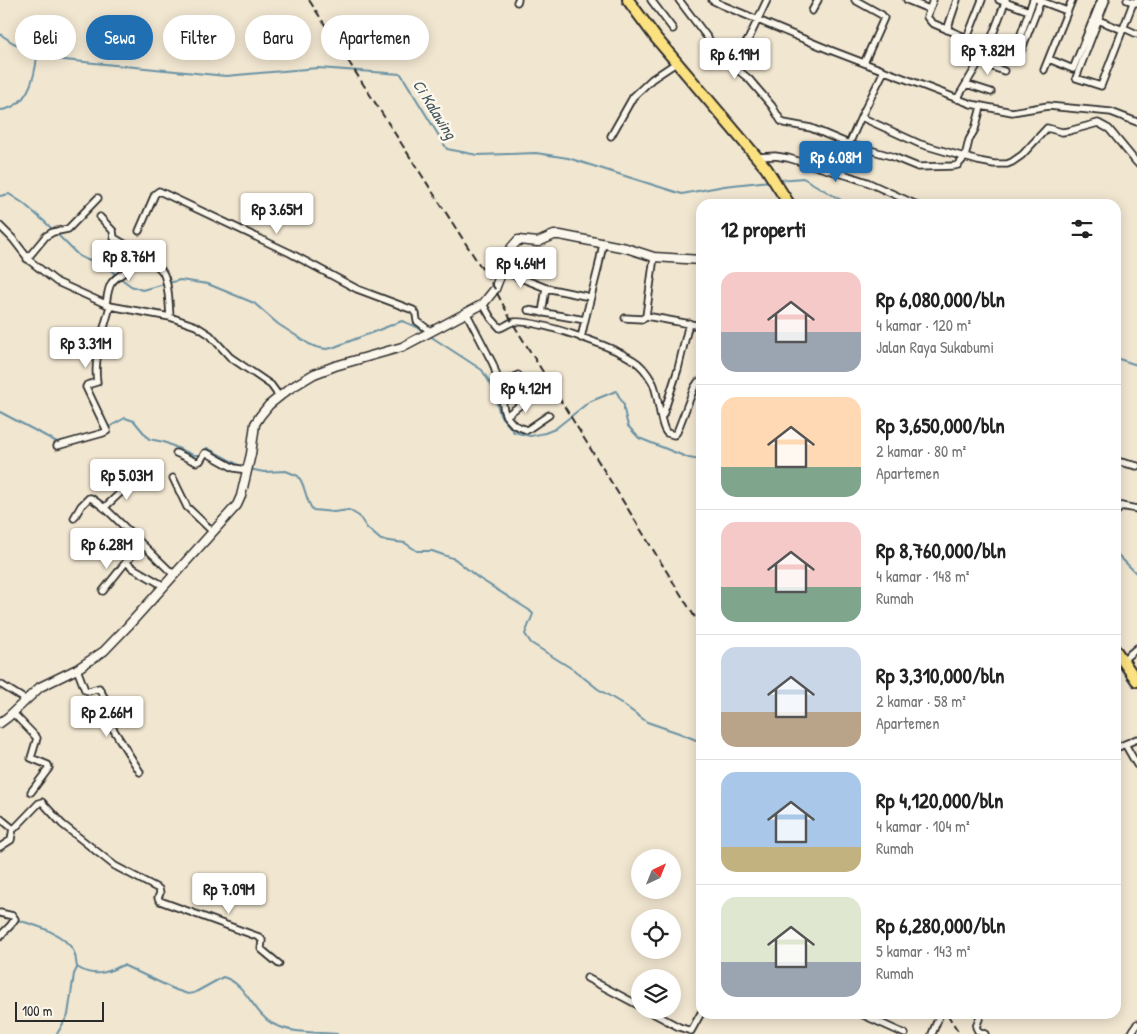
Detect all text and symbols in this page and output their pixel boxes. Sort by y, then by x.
chip: Beli [15,15,76,60]
chip: Sewa [86,15,153,60]
chip: Filter [163,15,235,60]
chip: Baru [245,15,311,60]
chip: Apartemen [321,15,429,60]
pin: Rp 7.82M [936,34,1040,76]
pin: Rp 6.19M [683,38,787,80]
text: Rp 7.82M [961,39,1015,61]
text: Rp 6.19M [711,43,759,65]
water label: Ci Kalawing [408,75,462,144]
pin: Rp 6.08M [784,140,888,183]
text: Rp 6.08M [810,146,862,168]
pin: Rp 3.65M [225,192,329,235]
text: Rp 3.65M [251,198,303,220]
text: 12 properti [721,215,806,244]
icon: filters [1068,215,1096,243]
pin: Rp 8.76M [77,240,181,282]
text: Rp 8.76M [103,245,155,267]
pin: Rp 4.64M [469,246,573,289]
text: Rp 4.64M [496,252,546,274]
text: Rp 6,080,000/bln [876,285,1005,314]
icon: home [761,292,821,352]
text: 4 kamar · 120 m² [876,314,971,336]
pin: Rp 3.31M [34,326,138,369]
text: Rp 3.31M [61,332,111,354]
text: Jalan Raya Sukabumi [876,336,994,358]
pin: Rp 4.12M [474,372,578,414]
text: Rp 4.12M [501,377,551,399]
text: Rp 3,650,000/bln [876,411,1005,440]
icon: home [761,417,821,477]
text: 2 kamar · 80 m² [876,440,966,462]
pin: Rp 5.03M [75,458,179,501]
text: Apartemen [876,462,939,484]
text: Rp 5.03M [101,464,153,486]
pin: Rp 6.28M [55,528,159,570]
text: Rp 6.28M [81,533,133,555]
text: Rp 8,760,000/bln [876,536,1006,565]
icon: home [761,542,821,602]
text: 4 kamar · 148 m² [876,565,969,587]
text: Rumah [876,587,914,609]
text: Rp 3,310,000/bln [876,661,1005,690]
icon: home [761,667,821,727]
text: 2 kamar · 58 m² [876,690,966,712]
pin: Rp 2.66M [55,696,159,738]
text: Rp 2.66M [82,701,133,723]
text: Apartemen [876,712,939,734]
text: Rp 4,120,000/bln [876,786,1003,815]
icon: home [761,792,821,852]
text: 4 kamar · 104 m² [876,815,970,837]
text: Rumah [876,837,914,859]
north arrow [631,849,681,899]
map controls [631,849,681,1019]
pin: Rp 7.09M [177,872,281,915]
text: Rp 7.09M [203,878,255,900]
button: locate [631,909,681,959]
text: Rp 6,280,000/bln [876,911,1005,940]
icon: home [761,917,821,977]
text: 5 kamar · 143 m² [876,940,970,962]
text: Rumah [876,962,914,984]
button: layers [631,969,681,1019]
scale bar [15,999,104,1022]
text: 100 m [22,1001,52,1020]

